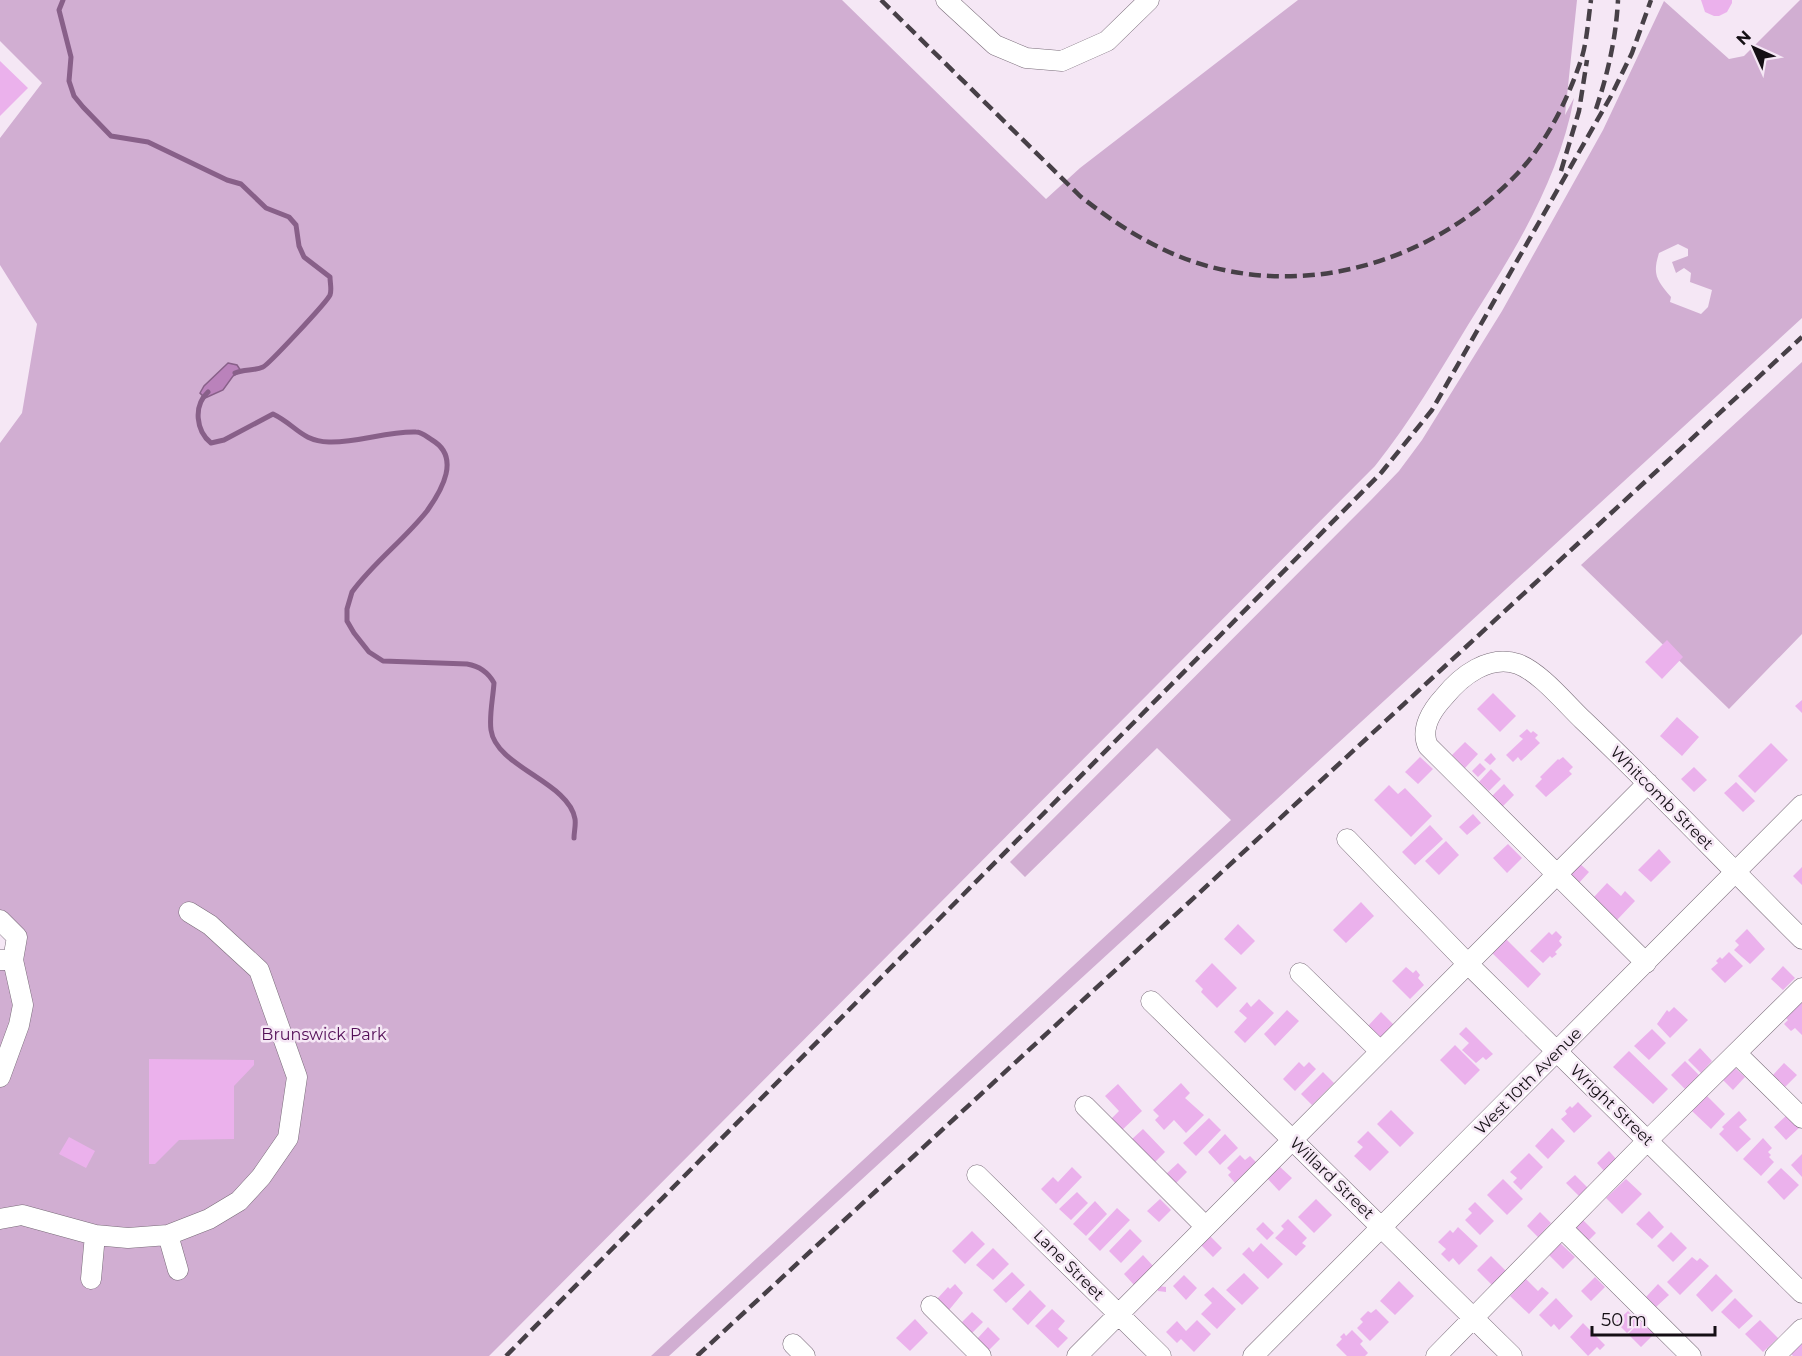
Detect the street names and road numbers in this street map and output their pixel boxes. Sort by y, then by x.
street label: Whitcomb Street [1607,743,1718,854]
street label: West 10th Avenue [1471,1024,1585,1138]
street label: Wright Street [1566,1060,1658,1150]
street label: Willard Street [1286,1133,1378,1223]
street label: Lane Street [1030,1226,1109,1305]

